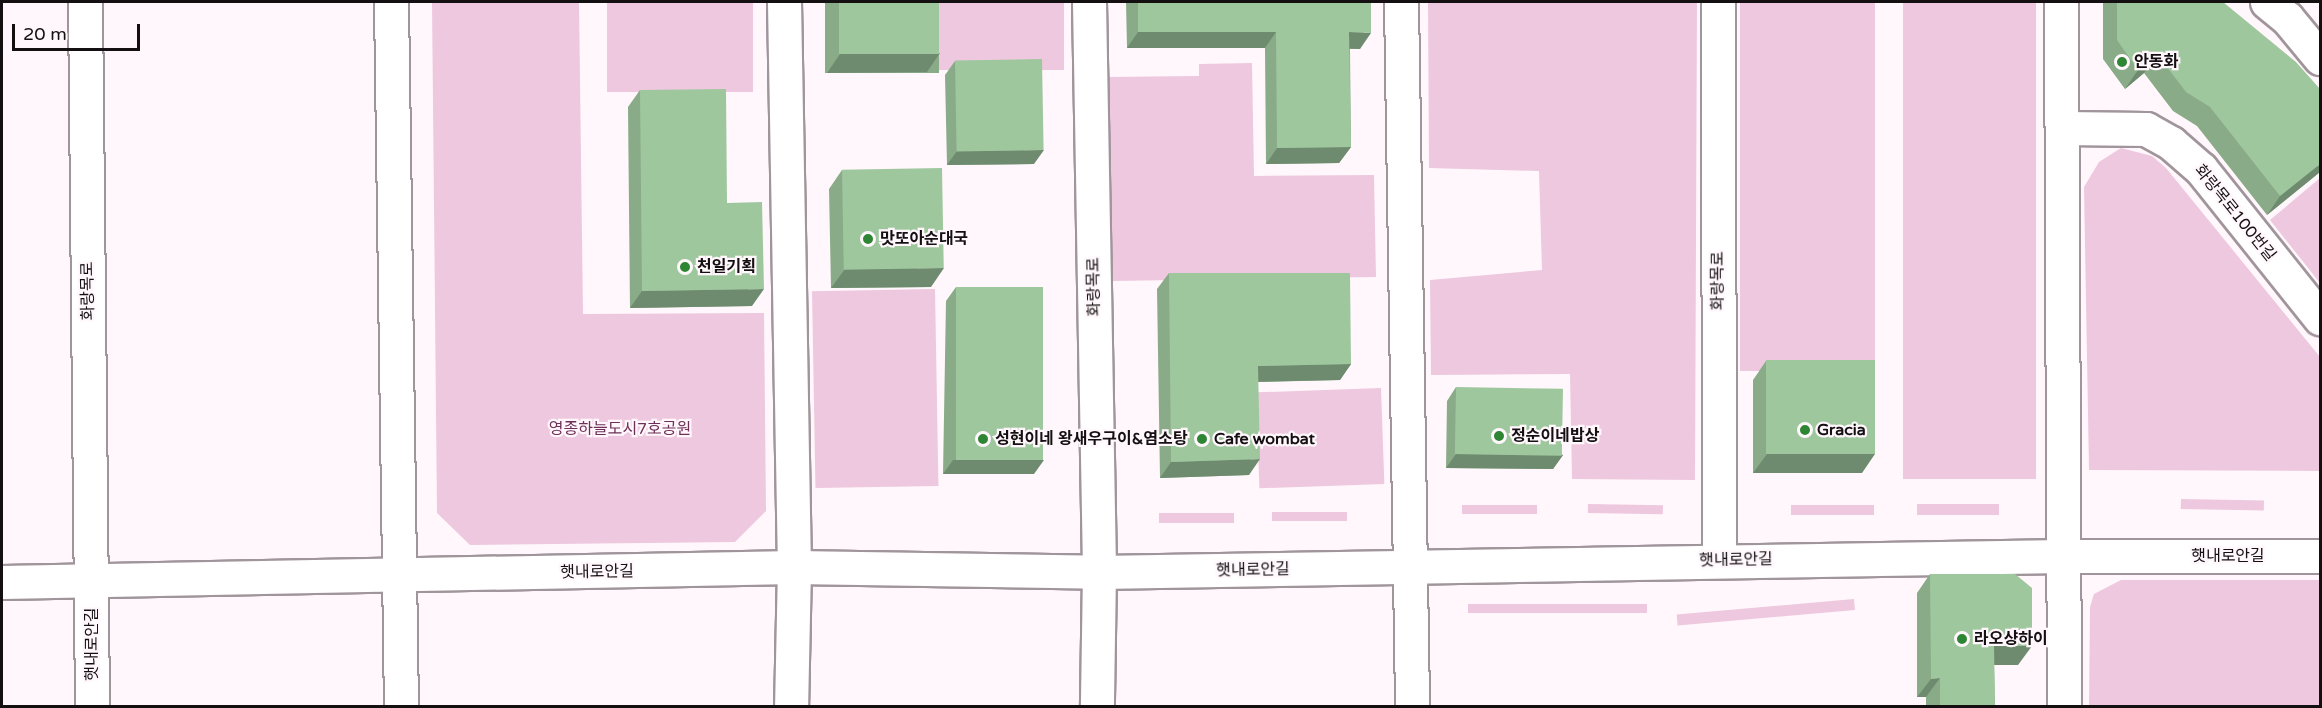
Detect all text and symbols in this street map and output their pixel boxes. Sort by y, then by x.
scale bar [15,12,142,50]
text: 20 m [23,23,67,45]
place label: 안동화 [2134,52,2178,72]
marker: 안동화 [2115,55,2129,69]
street label: 화랑목로100번길 [2190,161,2280,265]
place label: 맛또아순대국 [880,229,968,249]
marker: 맛또아순대국 [861,232,875,246]
street label: 화랑목로 [1708,252,1728,310]
place label: 천일기획 [697,257,756,277]
street label: 화랑목로 [1084,257,1104,317]
marker: 천일기획 [678,260,692,274]
street label: 화랑목로 [78,261,98,321]
park label: 영종하늘도시7호공원 [549,419,691,439]
place label: Gracia [1817,420,1866,440]
marker: Gracia [1798,423,1812,437]
place label: 정순이네밥상 [1511,426,1599,446]
place label: 성현이네 왕새우구이&염소탕 [995,429,1188,449]
place label: Cafe wombat [1214,429,1315,449]
marker: 정순이네밥상 [1492,429,1506,443]
marker: 성현이네 왕새우구이&염소탕 [976,432,990,446]
marker: Cafe wombat [1195,432,1209,446]
street label: 햇내로안길 [2191,546,2265,566]
street label: 햇내로안길 [1699,550,1773,570]
street label: 햇내로안길 [1216,560,1290,580]
street label: 햇내로안길 [560,562,634,582]
street label: 햇내로안길 [82,607,102,681]
place label: 라오샹하이 [1974,629,2048,649]
marker: 라오샹하이 [1955,632,1969,646]

